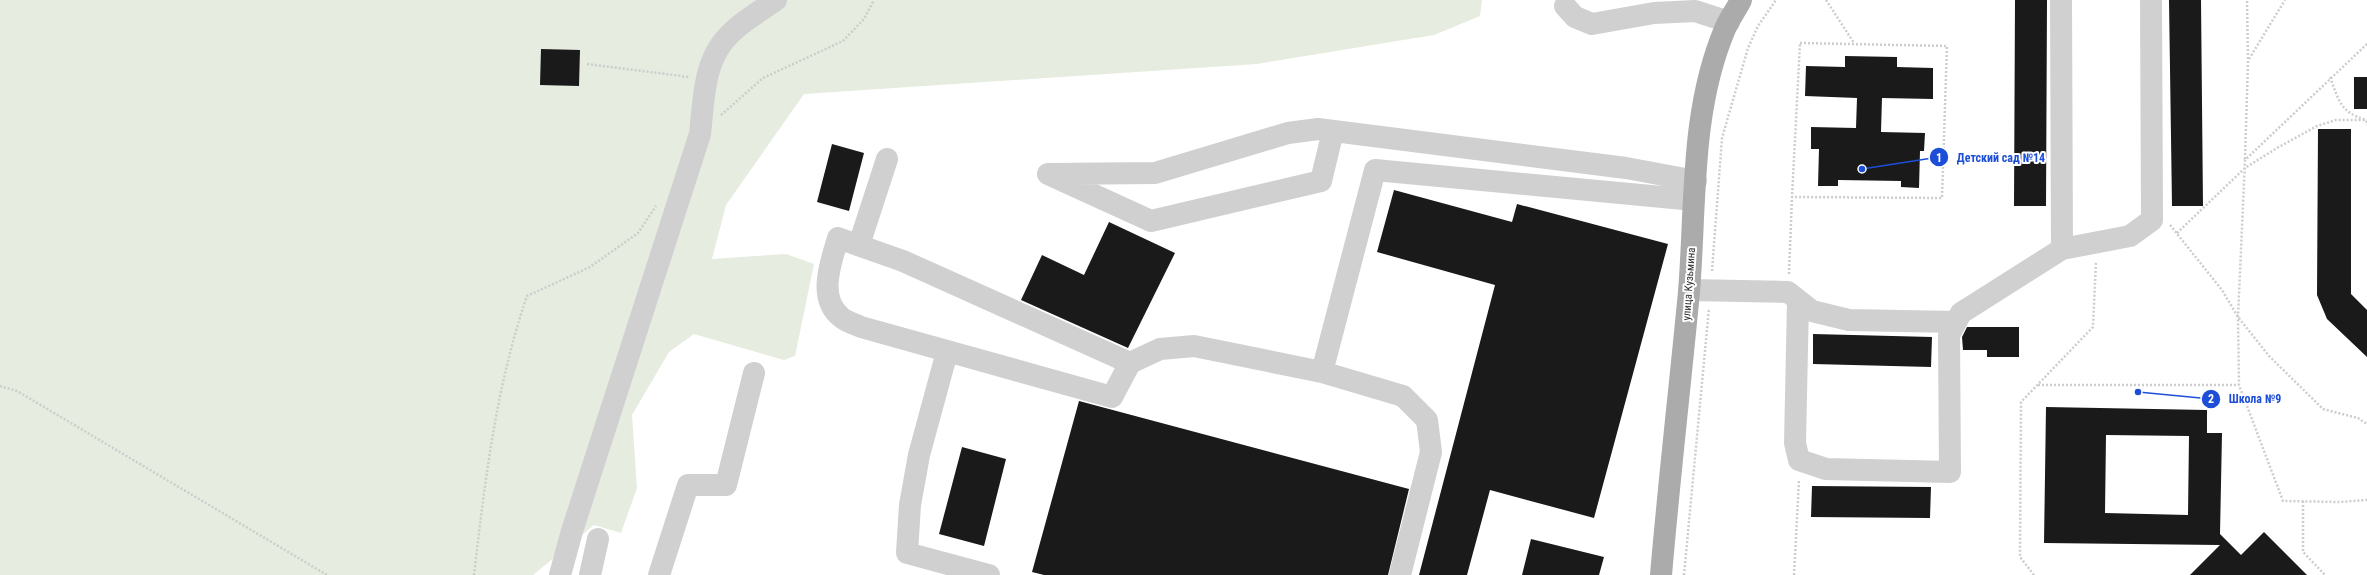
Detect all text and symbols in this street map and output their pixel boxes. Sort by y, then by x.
callout: Детский сад №14 [1929,145,2053,169]
text: 1 [1936,151,1942,165]
text: Детский сад №14 [1957,151,2045,165]
street label: улица Кузьмина [1680,247,1698,321]
callout: Школа №9 [2201,387,2289,411]
text: 2 [2208,392,2214,406]
text: Школа №9 [2229,392,2281,406]

